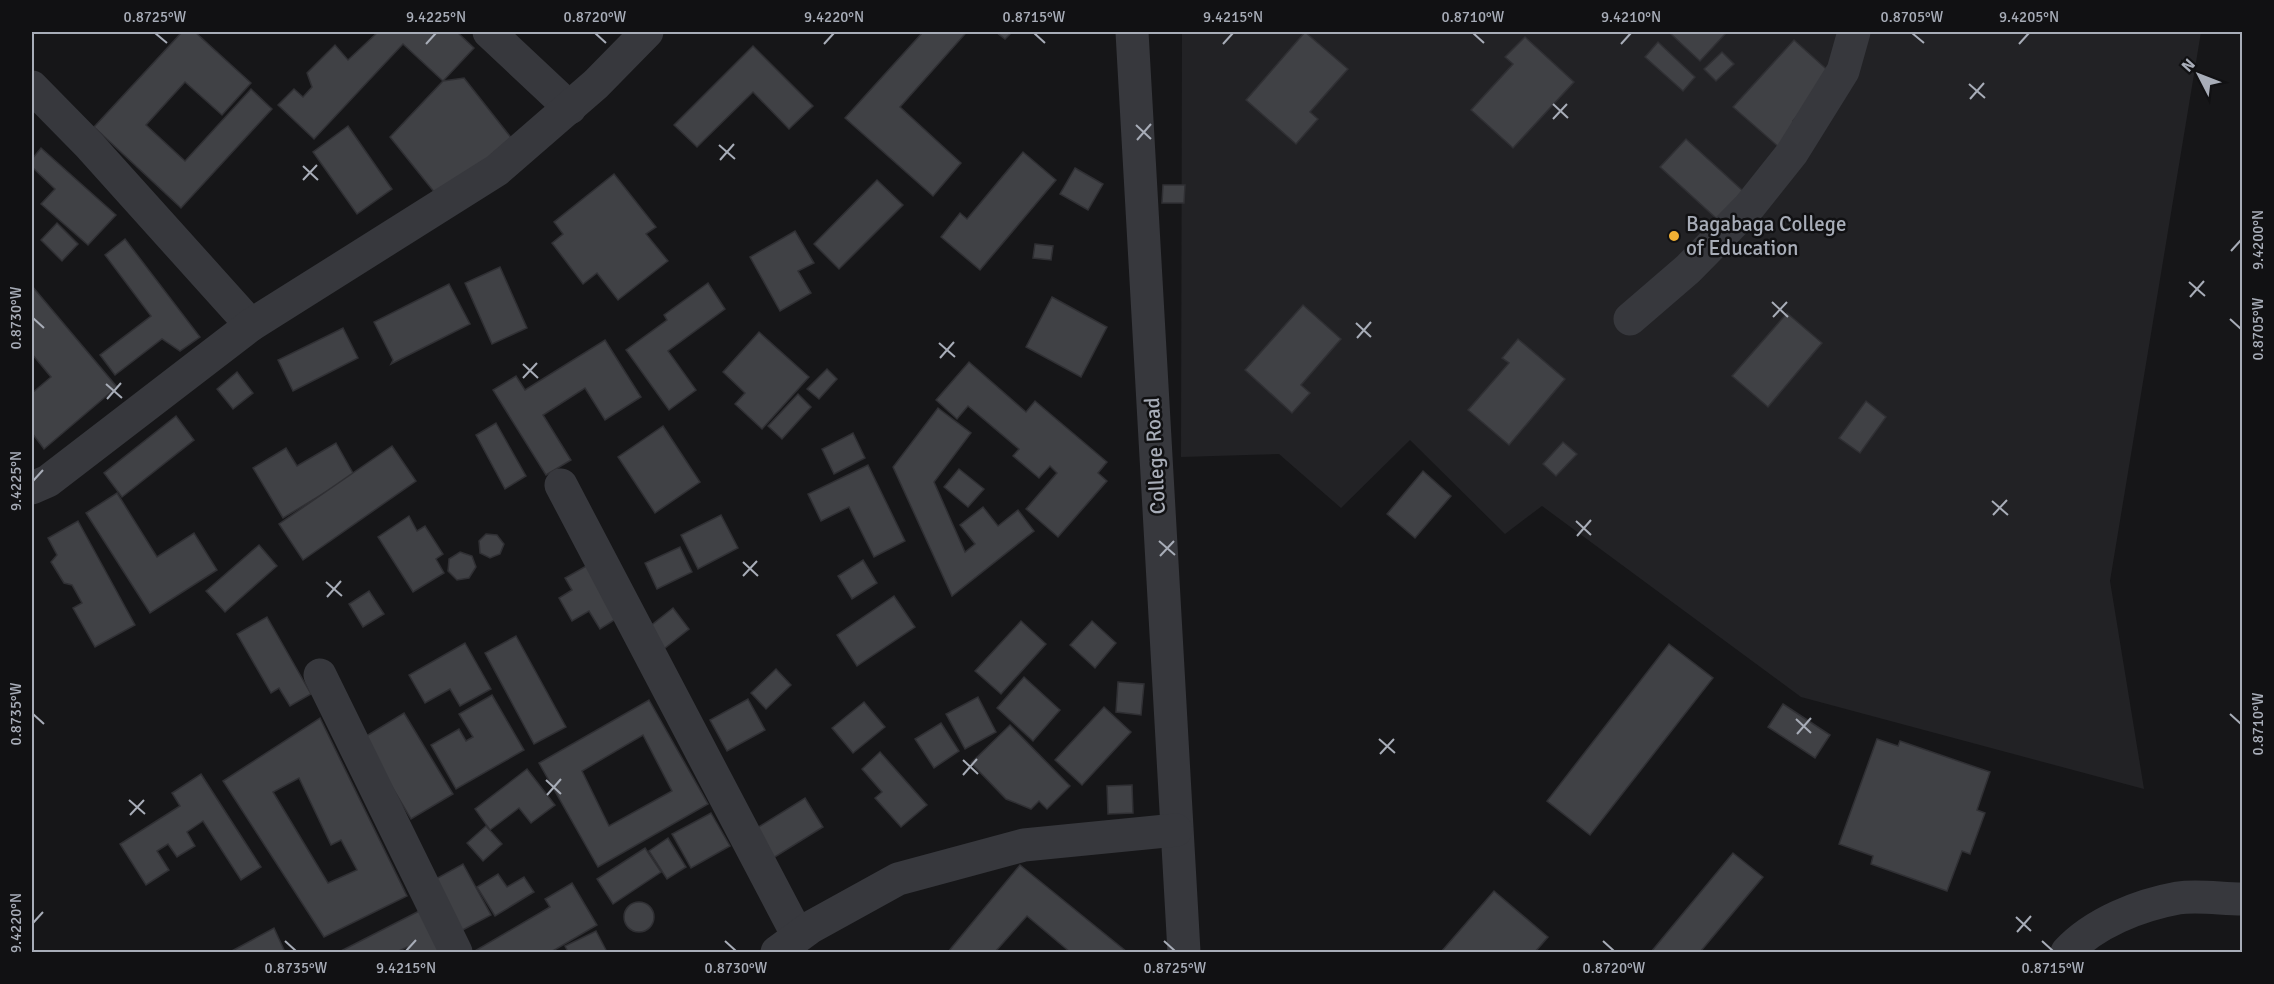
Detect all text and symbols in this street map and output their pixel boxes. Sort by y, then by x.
text: 0.8725°W [124,8,187,26]
text: 9.4225°N [406,8,466,26]
text: 0.8720°W [564,8,627,26]
text: 9.4220°N [804,8,864,26]
text: 0.8715°W [1003,8,1066,26]
text: 9.4215°N [1203,8,1263,26]
text: 0.8710°W [1442,8,1505,26]
text: 9.4210°N [1601,8,1661,26]
text: 0.8705°W [1881,8,1944,26]
text: 9.4205°N [1999,8,2059,26]
north arrow [2169,45,2229,105]
text: N [2177,55,2200,76]
text: 9.4200°N [2249,210,2267,270]
place label: Bagabaga College of Education [1686,211,1846,261]
marker: Bagabaga College of Education [1667,229,1681,243]
text: 0.8730°W [7,286,25,349]
text: 0.8705°W [2249,297,2267,360]
street label: College Road [1139,397,1171,515]
text: 9.4225°N [7,451,25,511]
text: 0.8735°W [7,682,25,745]
text: 0.8710°W [2249,692,2267,755]
text: 9.4220°N [7,893,25,953]
text: 0.8735°W [265,959,328,977]
text: 9.4215°N [376,959,436,977]
text: 0.8730°W [705,959,768,977]
text: 0.8725°W [1144,959,1207,977]
text: 0.8720°W [1583,959,1646,977]
text: 0.8715°W [2022,959,2085,977]

